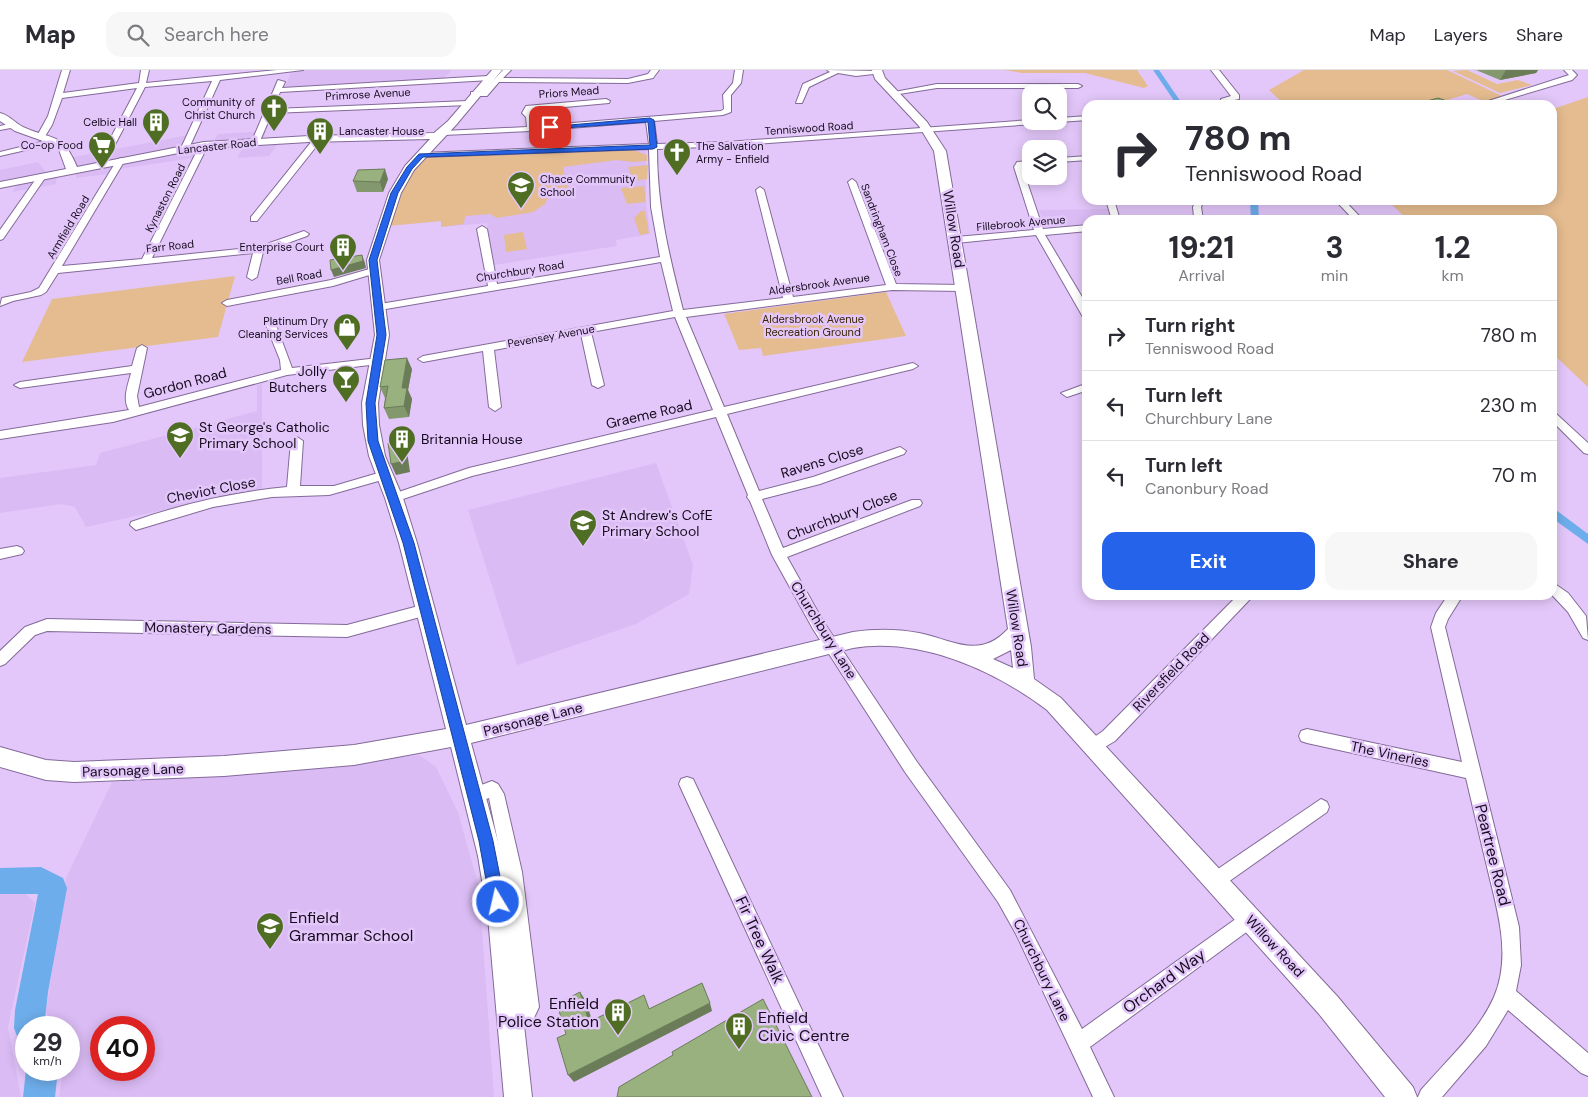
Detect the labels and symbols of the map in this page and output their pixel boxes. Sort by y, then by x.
street label: Priors Mead [538,83,600,101]
street label: Primrose Avenue [325,85,411,103]
church icon: Community of Christ Church [259,93,289,132]
place label: Community of Christ Church [182,95,255,122]
pin [529,106,571,148]
building icon: Celbic Hall [141,107,171,146]
place label: Celbic Hall [83,115,137,129]
building icon: Lancaster House [305,116,335,155]
street label: Tenniswood Road [764,118,854,138]
place label: Lancaster House [339,124,424,138]
supermarket icon: Co-op Food [87,130,117,169]
street label: Lancaster Road [177,135,257,157]
church icon: The Salvation Army - Enfield [662,137,692,176]
place label: Co-op Food [21,138,83,152]
place label: The Salvation Army - Enfield [696,139,769,166]
street label: Kynaston Road [142,161,188,235]
school or university icon: Chace Community School [506,170,536,209]
place label: Chace Community School [540,172,635,199]
street label: Sandringham Close [858,182,906,278]
street label: Willow Road [939,189,969,269]
street label: Armfield Road [44,193,92,261]
street label: Fillebrook Avenue [976,212,1066,234]
building icon: Enterprise Court [328,232,358,271]
street label: Farr Road [145,237,195,255]
place label: Enterprise Court [240,240,324,254]
street label: Churchbury Road [475,257,565,285]
street label: Bell Road [275,266,323,288]
street label: Aldersbrook Avenue [767,270,871,298]
shop icon: Platinum Dry Cleaning Services [332,312,362,351]
park label: Aldersbrook Avenue Recreation Ground [762,312,864,339]
place label: Platinum Dry Cleaning Services [238,314,328,341]
street label: Pevensey Avenue [506,321,596,351]
place label: Jolly Butchers [269,362,327,396]
street label: Gordon Road [141,363,229,403]
bar icon: Jolly Butchers [331,364,361,403]
street label: Graeme Road [604,395,694,433]
place label: St George's Catholic Primary School [199,418,330,452]
school or university icon: St George's Catholic Primary School [165,420,195,459]
building icon: Britannia House [387,424,417,463]
place label: Britannia House [421,430,523,448]
street label: Ravens Close [778,440,866,482]
street label: Cheviot Close [165,473,257,507]
street label: Churchbury Close [784,486,900,544]
place label: St Andrew's CofE Primary School [602,506,713,540]
school or university icon: St Andrew's CofE Primary School [568,508,598,547]
street label: Churchbury Lane [787,578,861,682]
street label: Willow Road [1002,588,1032,668]
street label: Monastery Gardens [144,618,272,638]
street label: Riversfield Road [1129,629,1213,715]
street label: Parsonage Lane [481,698,585,740]
street label: The Vineries [1349,737,1431,771]
street label: Parsonage Lane [82,759,184,781]
street label: Peartree Road [1470,802,1516,908]
position arrow [471,875,523,927]
street label: Fir Tree Walk [731,893,789,987]
place label: Enfield Grammar School [289,907,413,946]
school or university icon: Enfield Grammar School [255,911,285,950]
street label: Willow Road [1242,911,1308,981]
street label: Churchbury Lane [1009,916,1075,1024]
street label: Orchard Way [1119,944,1210,1018]
place label: Enfield Police Station [498,993,599,1032]
building icon: Enfield Police Station [603,997,633,1036]
place label: Enfield Civic Centre [758,1007,850,1046]
building icon: Enfield Civic Centre [724,1011,754,1050]
speed limit sign: 40 [90,1016,155,1081]

